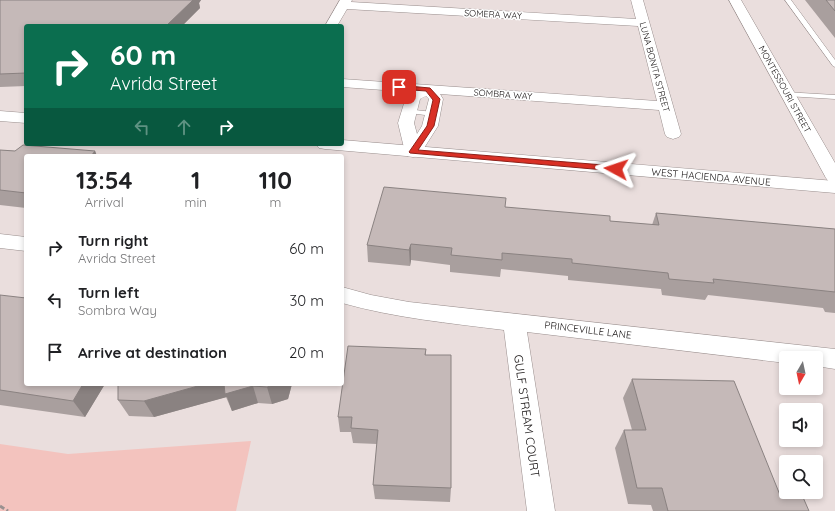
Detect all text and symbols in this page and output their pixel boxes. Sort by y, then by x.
street label: SOMERA WAY [464,7,522,21]
street label: LUNA BONITA STREET [638,21,672,114]
text: 60 m [110,37,176,72]
icon: right [44,40,96,92]
street label: MONTESSOURI STREET [756,44,814,135]
pin [382,70,416,104]
text: Avrida Street [110,72,217,95]
icon: arrive [388,76,410,98]
street label: SOMBRA WAY [473,86,533,102]
icon: left [131,116,153,138]
icon: ahead [173,116,195,138]
icon: right [215,116,237,138]
position arrow [595,148,637,190]
text: 13:54 [76,165,133,195]
text: 1 [191,165,200,195]
text: 110 [259,165,292,195]
street label: WEST HACIENDA AVENUE [651,165,771,189]
text: Arrival [85,194,124,210]
text: min [185,194,207,210]
text: m [269,194,281,210]
text: Turn right [78,231,149,250]
icon: right [44,237,66,259]
text: 60 m [289,239,324,258]
text: Avrida Street [78,250,156,266]
text: Turn left [78,283,140,302]
icon: left [44,289,66,311]
text: 30 m [289,291,324,310]
text: Sombra Way [78,302,157,318]
street label: PRINCEVILLE LANE [544,318,633,342]
icon: arrive [44,341,66,363]
text: Arrive at destination [78,343,227,362]
text: 20 m [289,343,324,362]
north arrow [779,351,823,395]
map controls [779,351,823,499]
street label: GULF STREAM COURT [511,354,543,478]
button: sound [779,403,823,447]
button: search [779,455,823,499]

